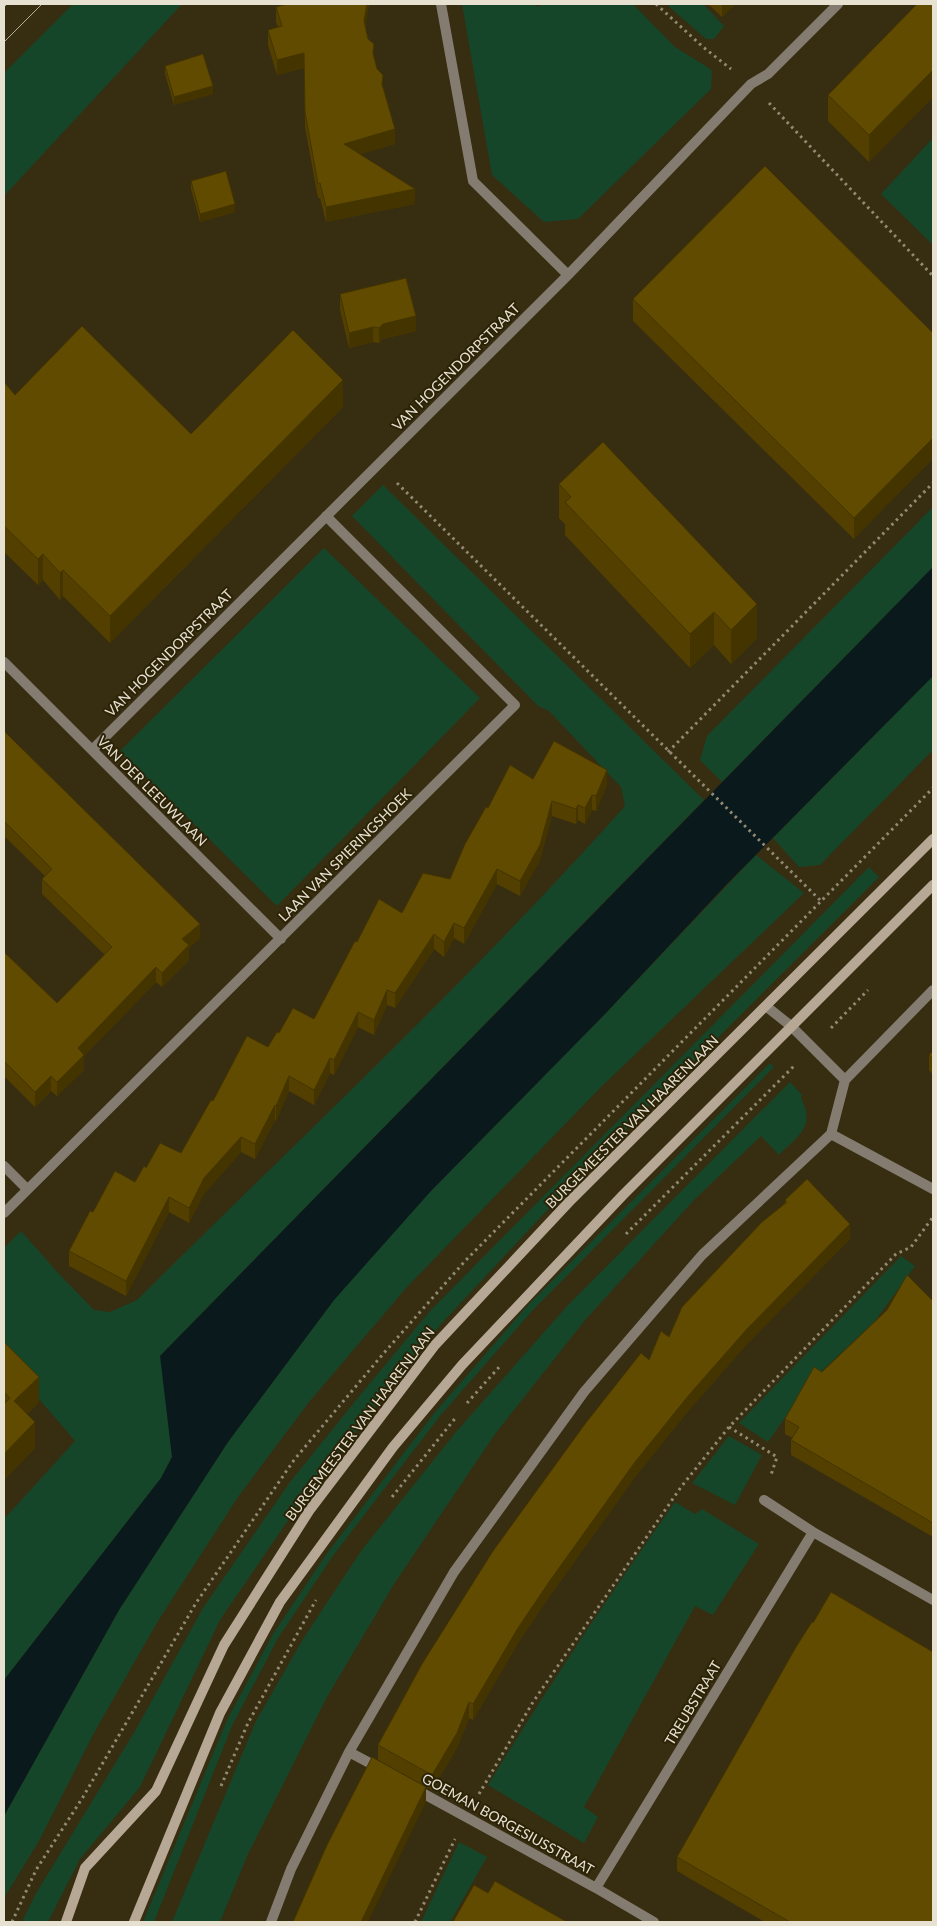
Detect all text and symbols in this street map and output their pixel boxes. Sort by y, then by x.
street label: VAN HOGENDORPSTRAAT [388,299,523,434]
street label: VAN HOGENDORPSTRAAT [101,585,236,720]
street label: VAN DER LEEUWLAAN [94,732,211,849]
street label: LAAN VAN SPIERINGSHOEK [275,784,415,925]
street label: BURGEMEESTER VAN HAARENLAAN [542,1032,722,1212]
street label: BURGEMEESTER VAN HAARENLAAN [281,1324,438,1524]
street label: TREUBSTRAAT [661,1657,725,1748]
street label: GOEMAN BORGESIUSSTRAAT [419,1769,598,1878]

